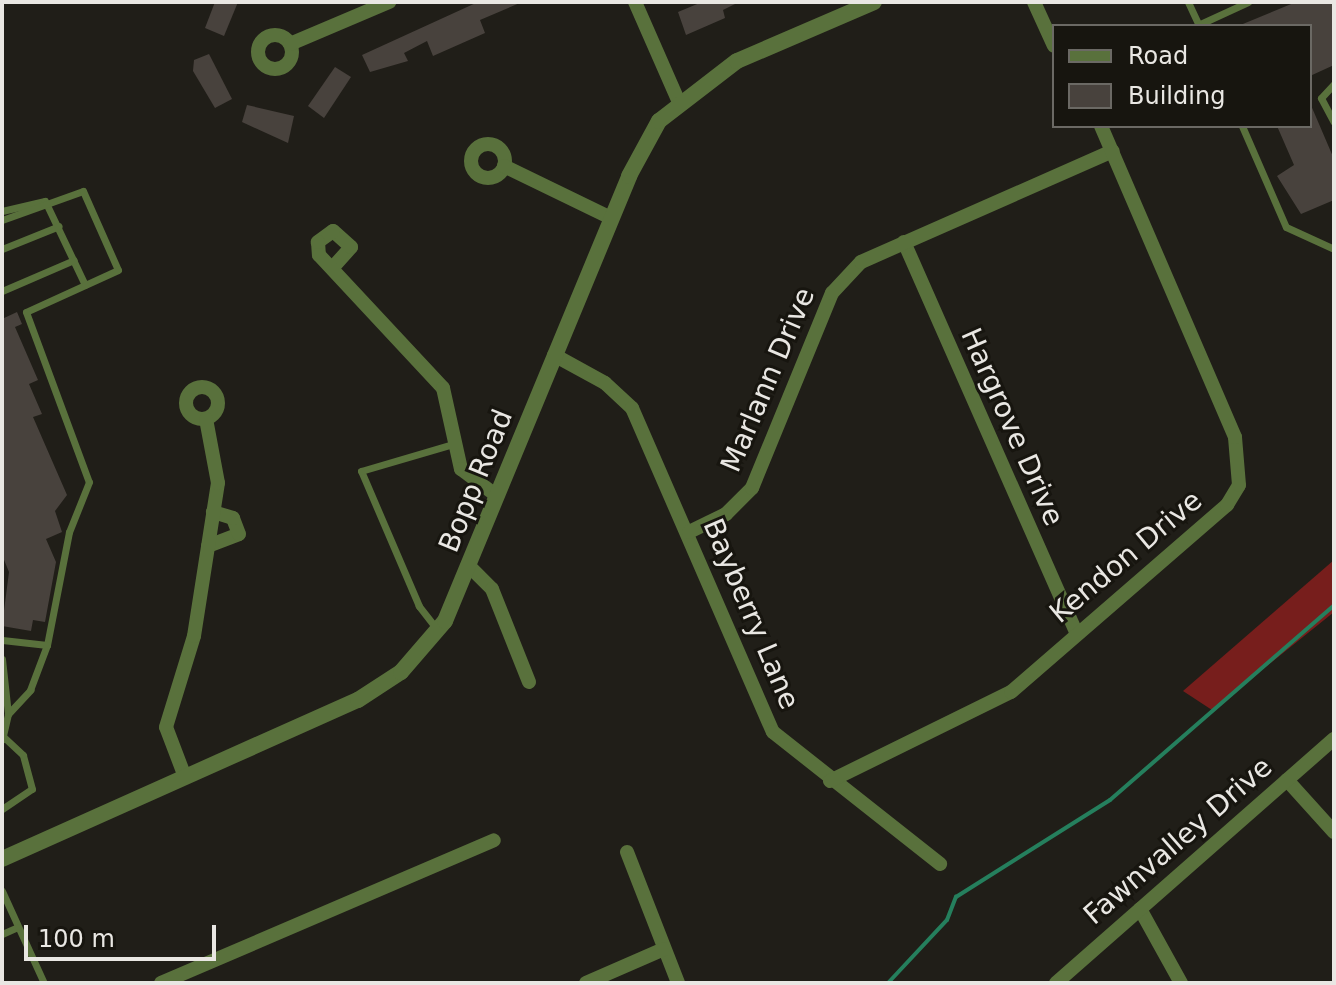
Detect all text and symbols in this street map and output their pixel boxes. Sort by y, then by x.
legend [1052,24,1312,128]
text: Road [1128,42,1188,70]
text: Building [1128,82,1225,110]
street label: Marlann Drive [714,283,822,477]
street label: Hargrove Drive [953,323,1071,531]
street label: Bopp Road [432,405,520,557]
street label: Kendon Drive [1043,484,1209,630]
street label: Bayberry Lane [696,514,806,714]
street label: Fawnvalley Drive [1077,750,1279,932]
scale bar [28,909,220,959]
text: 100 m [38,925,115,953]

